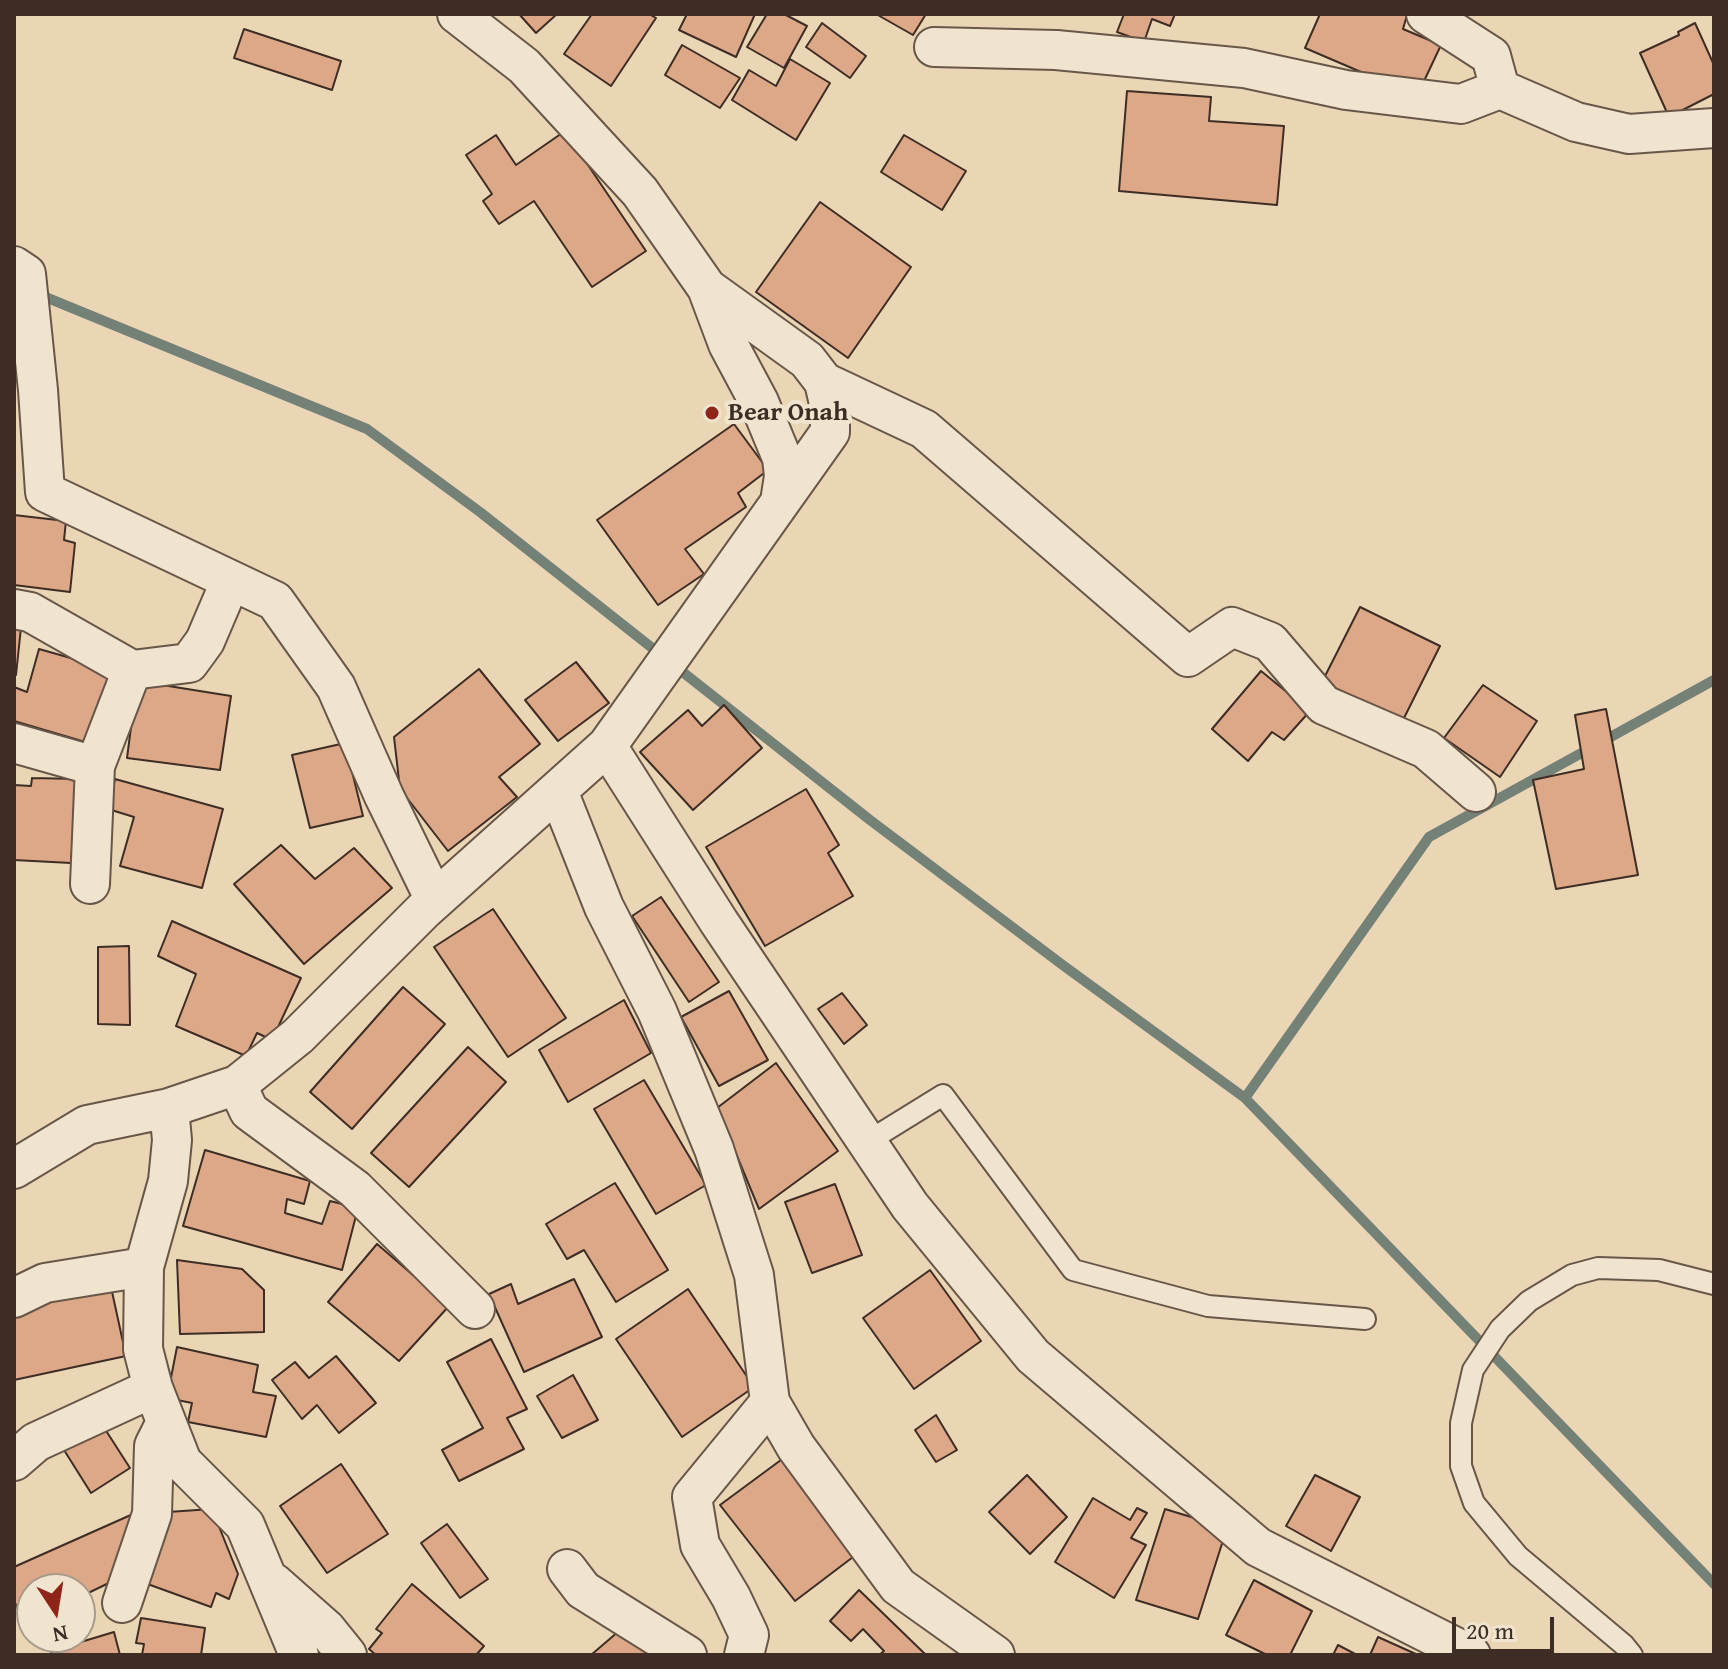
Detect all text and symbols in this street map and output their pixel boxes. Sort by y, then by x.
place label: Bear Onah [728,397,848,429]
marker: Bear Onah [703,404,721,422]
north arrow [16,1573,96,1653]
scale bar [1456,1601,1558,1651]
text: 20 m [1466,1613,1514,1648]
text: N [50,1617,71,1652]

